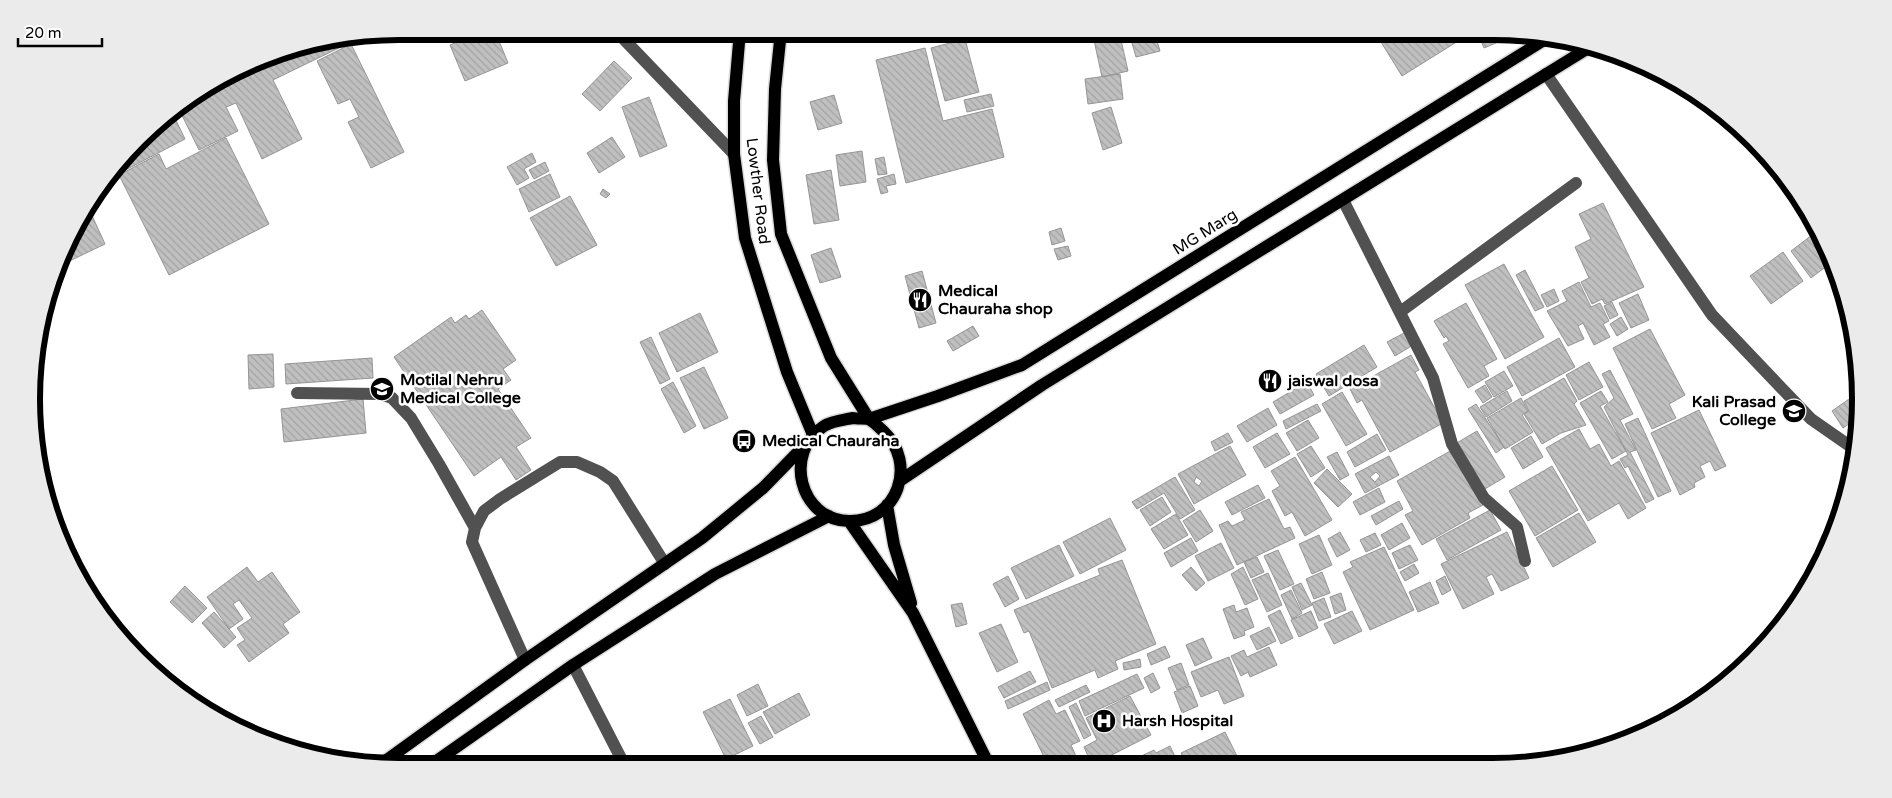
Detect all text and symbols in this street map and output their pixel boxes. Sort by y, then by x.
scale bar [18,15,101,47]
text: 20 m [25,24,62,42]
street label: Lowther Road [742,137,774,245]
street label: MG Marg [1169,204,1241,260]
place label: Medical Chauraha shop [938,281,1053,319]
restaurant icon: Medical Chauraha shop [907,287,933,313]
restaurant icon: jaiswal dosa [1257,368,1283,394]
place label: Motilal Nehru Medical College [400,370,521,408]
place label: jaiswal dosa [1286,371,1379,391]
school or university icon: Motilal Nehru Medical College [369,376,395,402]
place label: Kali Prasad College [1692,392,1776,430]
school or university icon: Kali Prasad College [1781,398,1807,424]
bus stop icon: Medical Chauraha [731,428,757,454]
place label: Medical Chauraha [762,431,899,451]
hospital icon: Harsh Hospital [1091,708,1117,734]
place label: Harsh Hospital [1122,711,1233,731]

